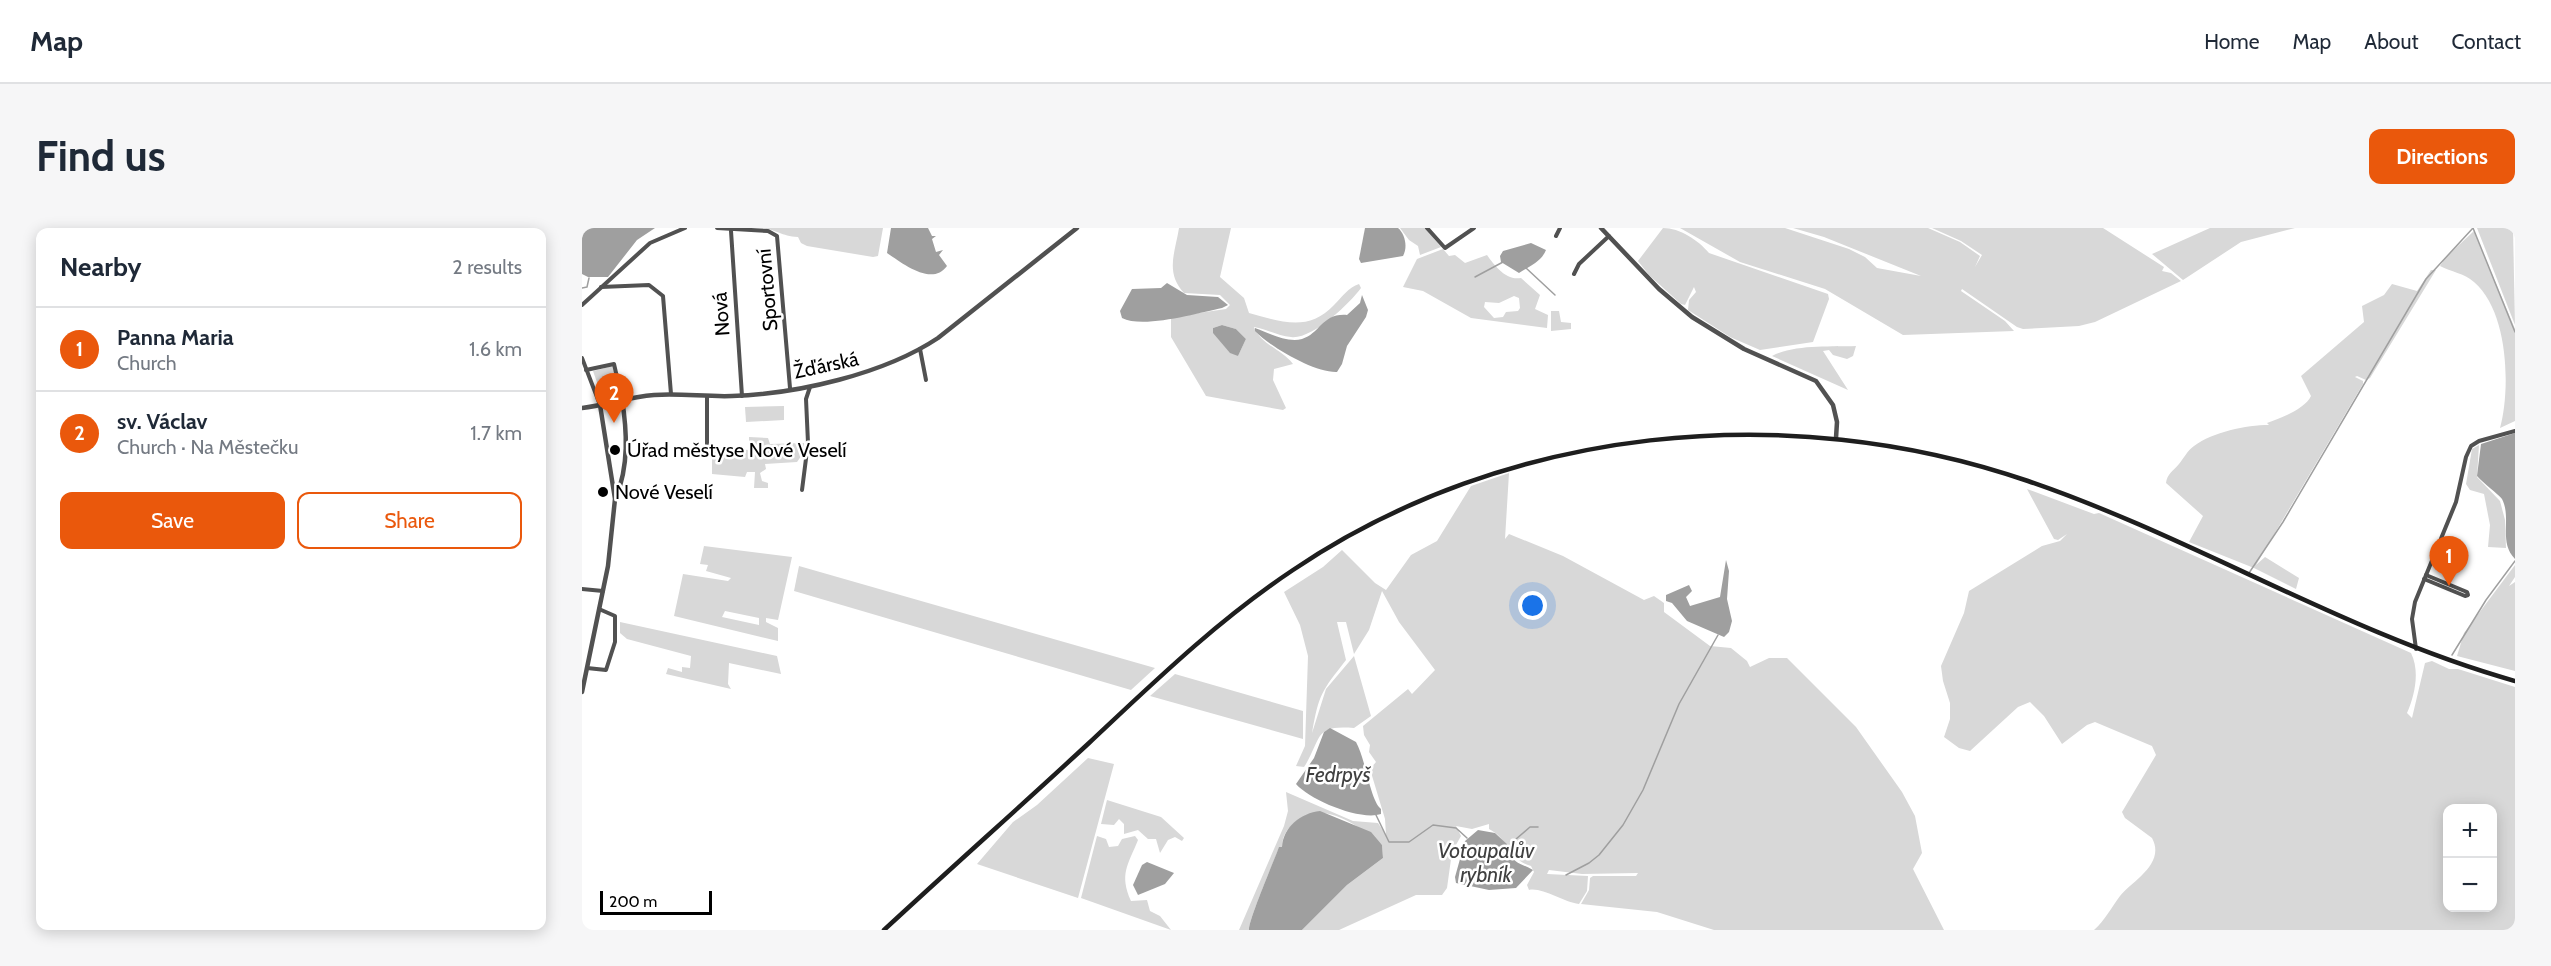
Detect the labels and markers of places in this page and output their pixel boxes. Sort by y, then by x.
pin: 2 [594,374,633,423]
place label: Úřad městyse Nové Veselí [627,438,847,462]
marker: Úřad městyse Nové Veselí [608,443,622,457]
place label: Nové Veselí [615,480,713,504]
marker: Nové Veselí [596,485,610,499]
pin: 1 [2430,536,2468,586]

